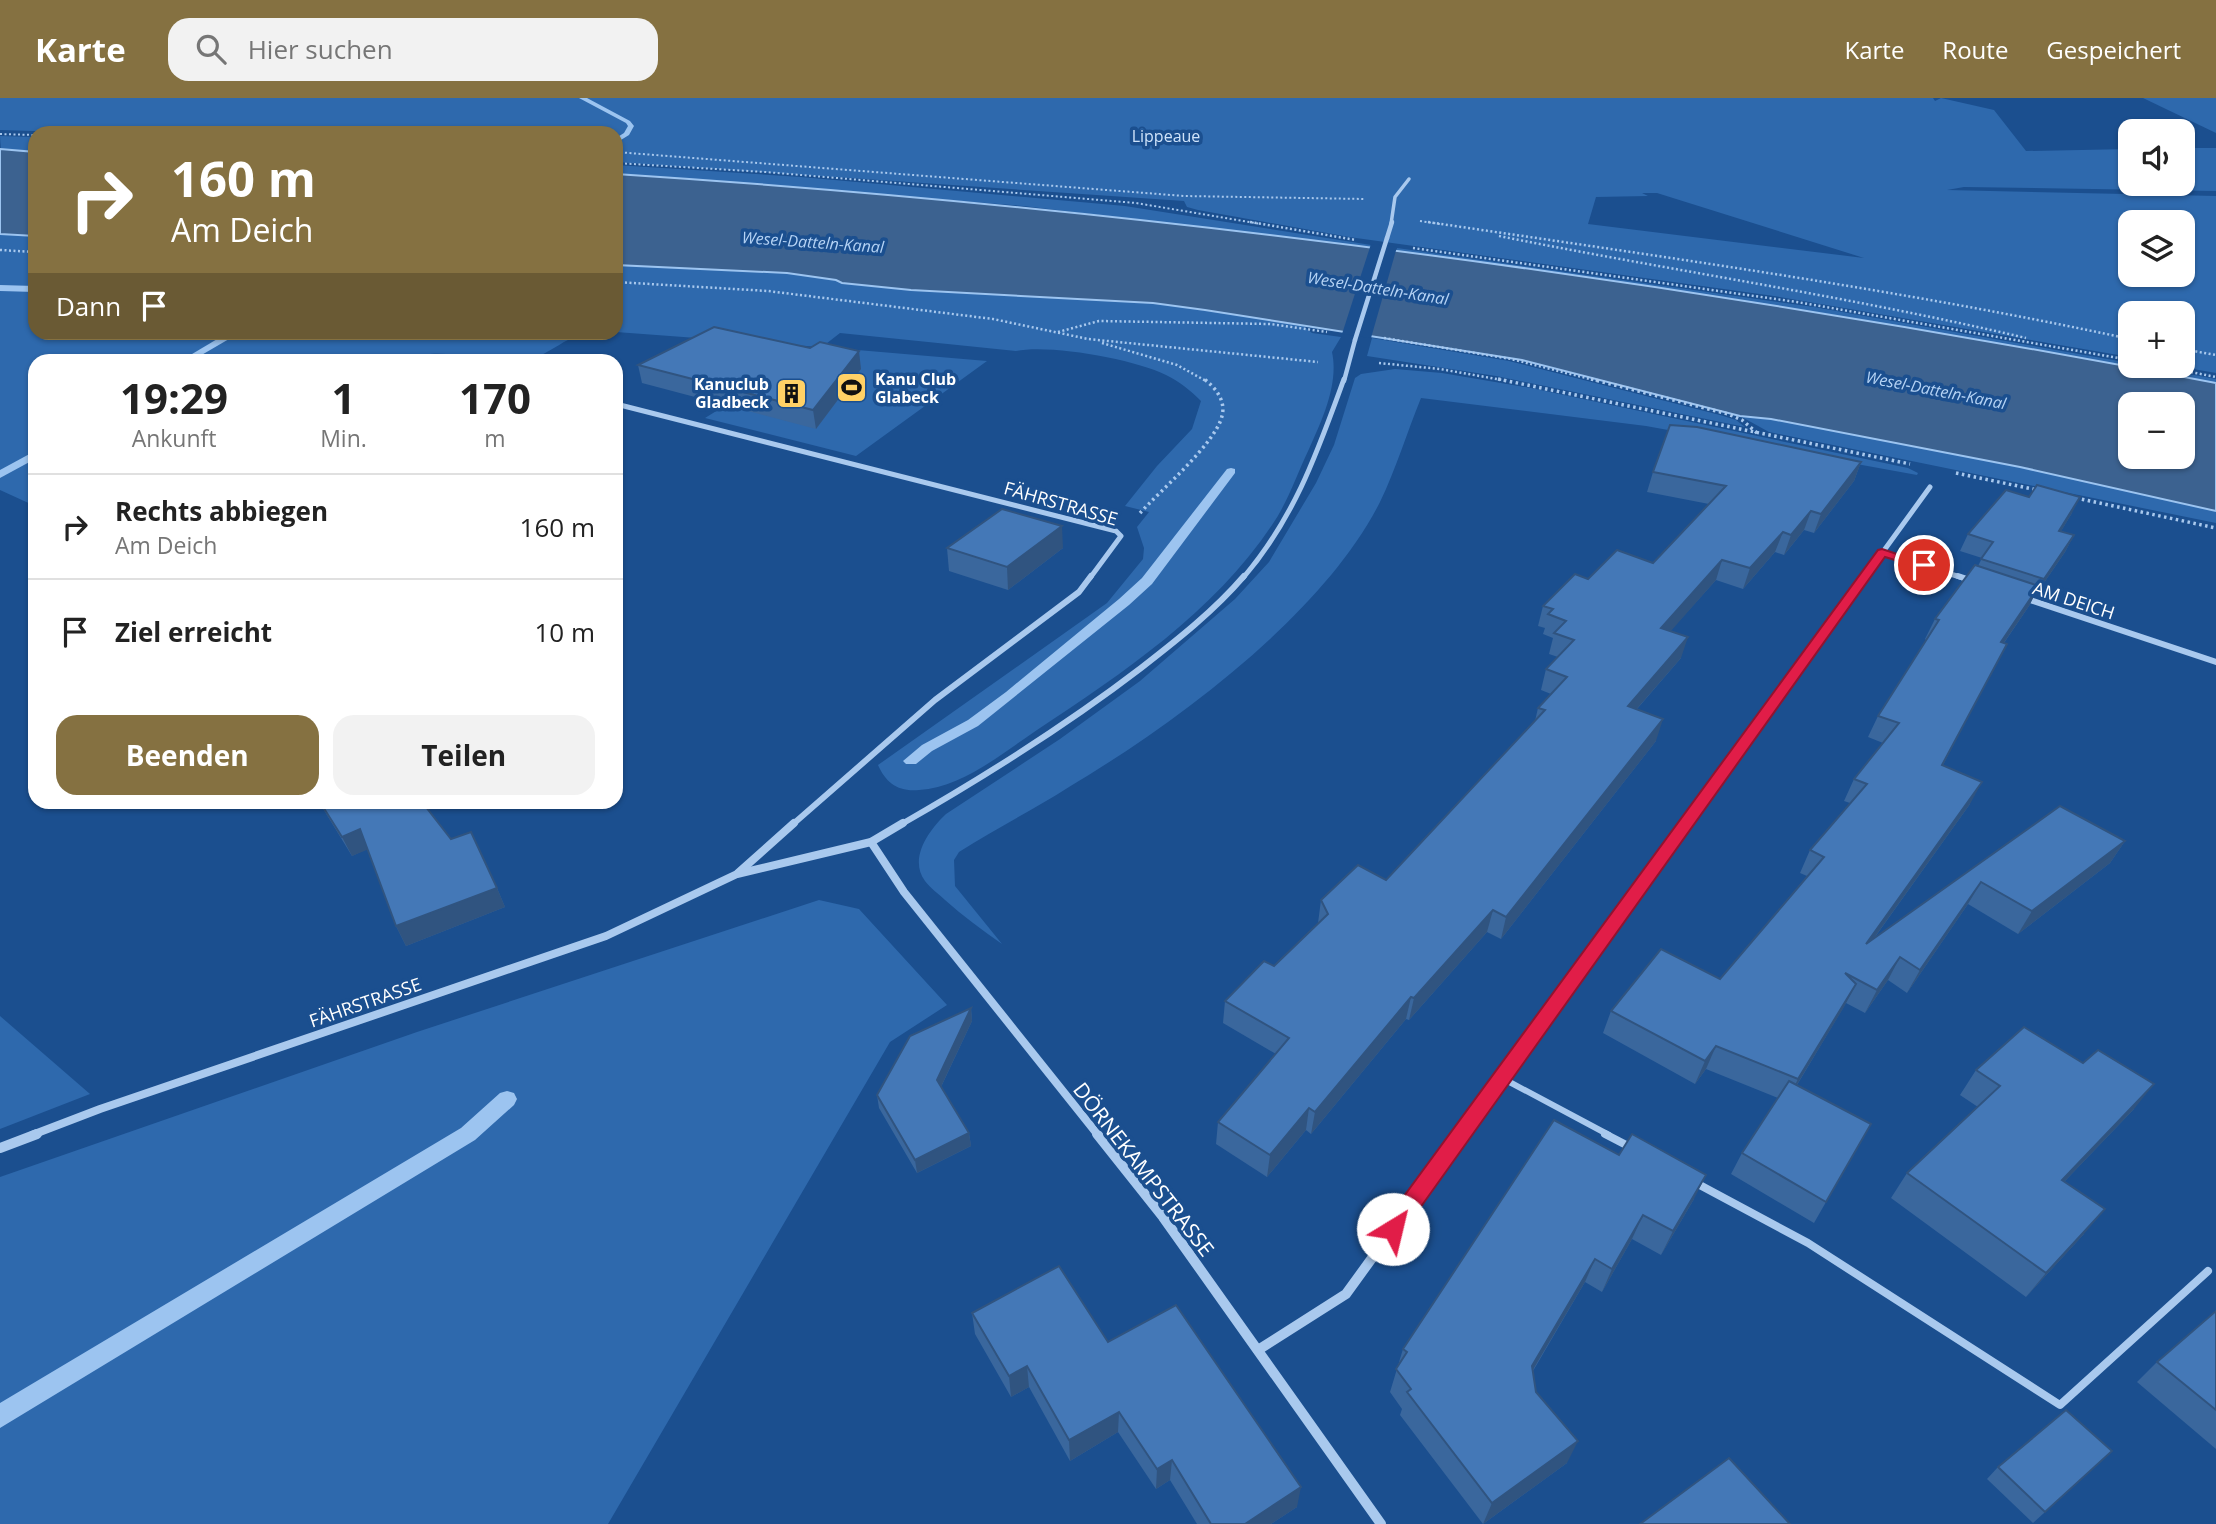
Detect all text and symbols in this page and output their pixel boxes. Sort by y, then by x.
search box [168,18,658,81]
text: Karte [35,27,126,72]
icon: search [192,30,230,68]
text: Hier suchen [248,31,393,67]
text: Karte [1844,33,1904,66]
text: Route [1942,33,2008,66]
text: Gespeichert [2046,33,2181,66]
map controls [2118,119,2195,469]
button: sound [2118,119,2195,196]
park label: Lippeaue [1132,125,1200,147]
text: 160 m [171,145,316,211]
icon: right [56,154,147,245]
text: Am Deich [171,208,313,251]
button: layers [2118,210,2195,287]
water label: Wesel-Datteln-Kanal [741,226,886,258]
water label: Wesel-Datteln-Kanal [1306,266,1451,310]
icon: arrive [135,287,173,325]
text: Dann [56,288,121,324]
button: + [2118,301,2195,378]
water label: Wesel-Datteln-Kanal [1864,366,2009,415]
place label: Kanu Club Glabeck [875,368,956,408]
text: 19:29 [120,369,228,426]
text: 1 [331,369,356,426]
text: 170 [459,369,531,426]
sports icon: Kanu Club Glabeck [835,371,869,405]
place label: Kanuclub Gladbeck [694,373,769,413]
building icon: Kanuclub Gladbeck [775,376,809,410]
button: − [2118,392,2195,469]
text: Ankunft [132,422,217,454]
text: Min. [320,422,367,454]
text: m [484,422,506,454]
street label: FÄHRSTRASSE [1001,475,1121,531]
text: Rechts abbiegen [115,493,328,529]
icon: right [56,508,94,546]
text: 160 m [520,509,595,545]
text: Am Deich [115,529,217,561]
pin [1894,535,1954,595]
icon: arrive [1905,546,1943,584]
street label: AM DEICH [2030,575,2118,625]
icon: arrive [56,613,94,651]
text: Ziel erreicht [115,614,272,650]
text: 10 m [534,614,595,650]
button: Beenden [56,715,319,795]
button: Teilen [333,715,595,795]
street label: FÄHRSTRASSE [306,972,424,1032]
street label: DÖRNEKAMPSTRASSE [1067,1076,1221,1262]
position arrow [1356,1192,1430,1266]

